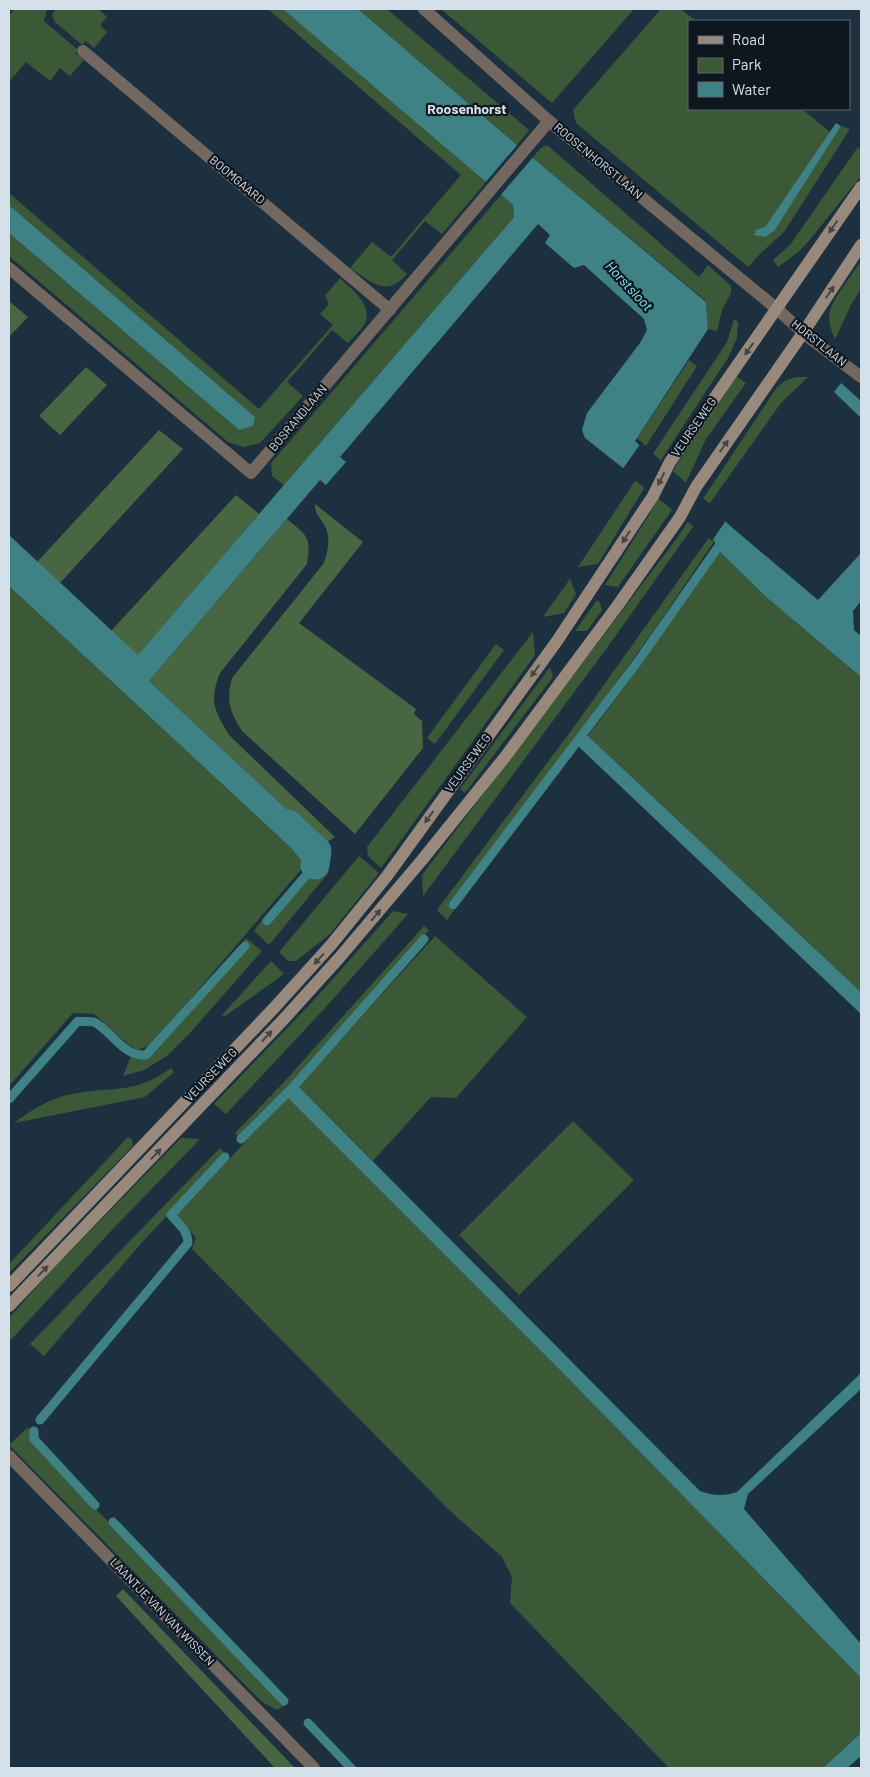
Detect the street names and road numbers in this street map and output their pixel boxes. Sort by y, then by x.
street label: ROOSENHORSTLAAN [552,119,646,201]
street label: BOOMGAARD [207,152,268,206]
street label: HORSTLAAN [789,316,850,369]
street label: BOSRANDLAAN [265,381,329,453]
street label: VEURSEWEG [668,394,719,459]
street label: VEURSEWEG [441,731,493,794]
street label: VEURSEWEG [181,1045,239,1104]
street label: LAANTJE VAN VAN WISSEN [108,1555,218,1668]

